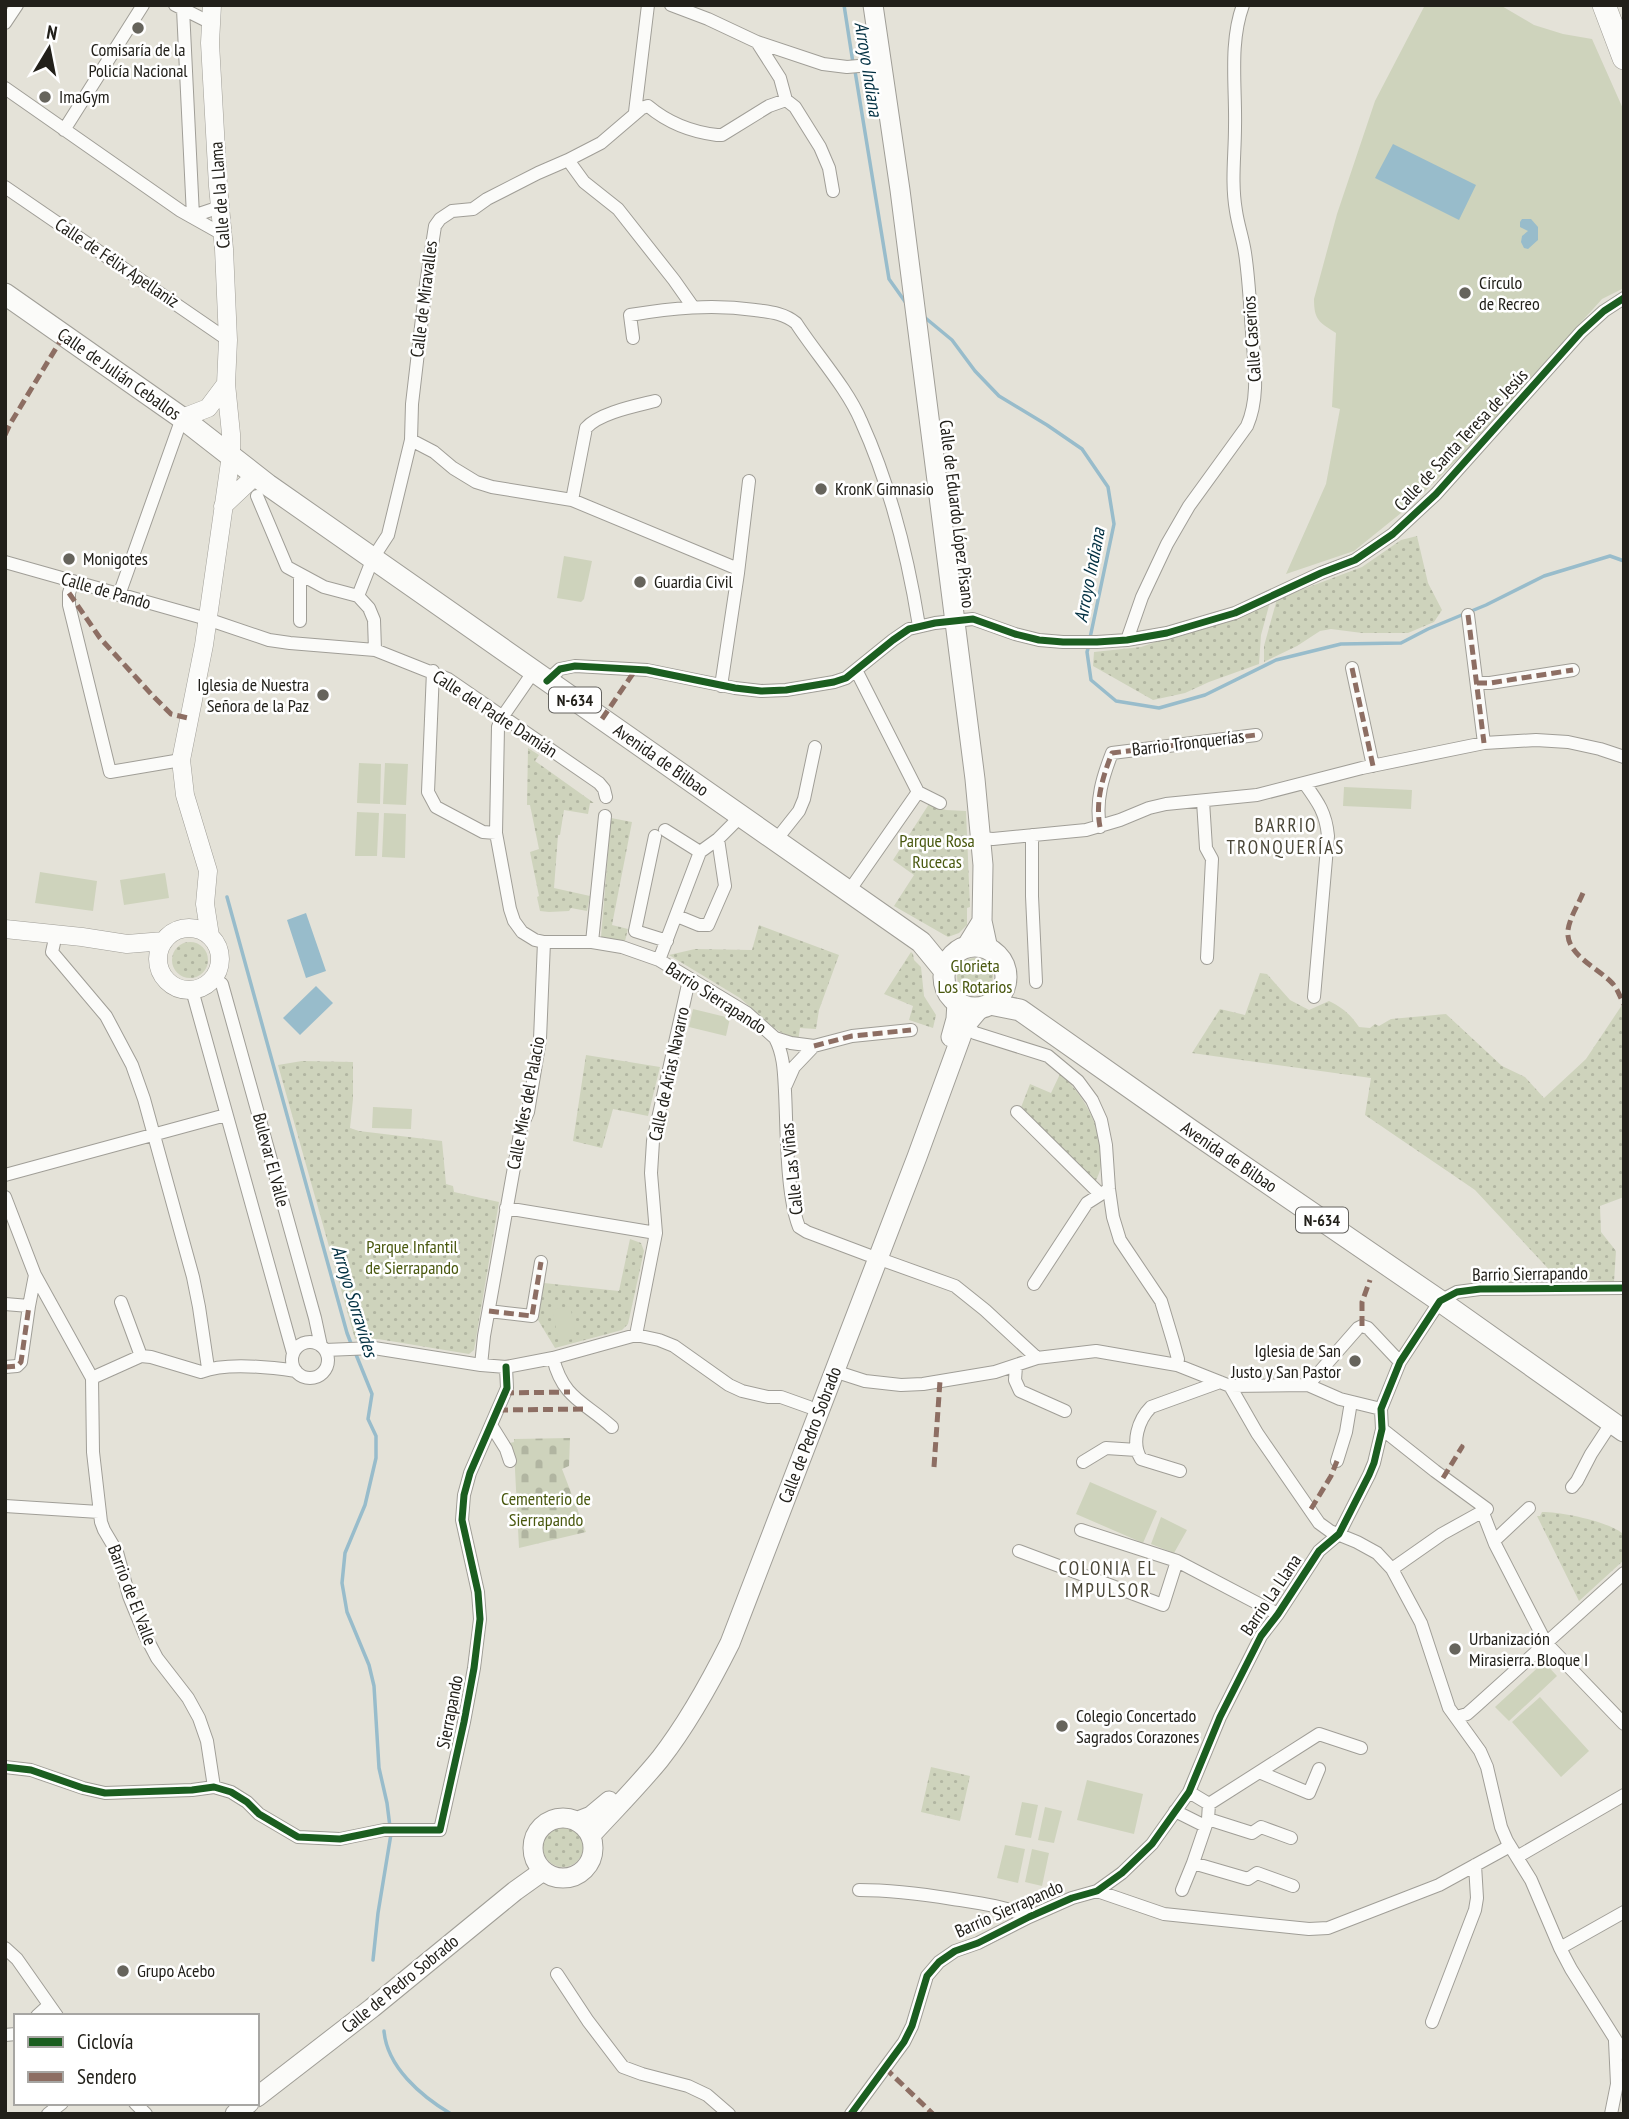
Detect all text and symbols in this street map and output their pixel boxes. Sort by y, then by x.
north arrow [14,14,84,84]
text: N [45,20,59,45]
marker: Comisaría de la Policía Nacional [130,20,146,36]
water label: Arroyo Indiana [850,20,889,119]
place label: Comisaría de la Policía Nacional [88,38,188,82]
place label: ImaGym [59,85,109,108]
marker: ImaGym [37,89,53,105]
street label: Calle de la Llama [204,141,235,249]
street label: Calle de Félix Apellaniz [51,213,184,313]
street label: Calle de Miravalles [405,239,442,359]
place label: Círculo de Recreo [1479,271,1540,315]
marker: Círculo de Recreo [1457,285,1473,301]
street label: Calle Caserios [1237,295,1266,383]
street label: Calle de Julián Ceballos [53,322,185,425]
street label: Calle de Santa Teresa de Jesús [1389,364,1533,516]
street label: Calle de Eduardo López Pisano [935,419,980,609]
place label: KronK Gimnasio [835,477,934,500]
marker: KronK Gimnasio [813,481,829,497]
water label: Arroyo Indiana [1068,524,1110,624]
place label: Monigotes [83,547,148,570]
marker: Monigotes [61,551,77,567]
street label: Calle de Pando [59,567,154,614]
place label: Guardia Civil [654,570,734,593]
marker: Guardia Civil [632,574,648,590]
street label: Calle del Padre Damián [429,665,562,763]
place label: Iglesia de Nuestra Señora de la Paz [197,673,309,717]
marker: Iglesia de Nuestra Señora de la Paz [315,687,331,703]
road number: N-634 [549,688,601,712]
street label: Avenida de Bilbao [609,718,714,801]
street label: Barrio Tronquerías [1131,724,1245,761]
district label: BARRIO TRONQUERÍAS [1227,813,1345,859]
park label: Parque Rosa Rucecas [899,829,975,873]
park label: Glorieta Los Rotarios [938,954,1012,998]
street label: Barrio Sierrapando [662,956,771,1039]
street label: Calle de Arias Navarro [643,1005,694,1143]
street label: Calle Mies del Palacio [501,1034,550,1171]
street label: Bulevar El Valle [248,1110,295,1209]
street label: Avenida de Bilbao [1177,1116,1282,1197]
street label: Calle Las Viñas [775,1122,808,1216]
road number: N-634 [1296,1208,1348,1232]
park label: Parque Infantil de Sierrapando [365,1235,459,1279]
water label: Arroyo Sorravides [327,1242,384,1361]
street label: Barrio Sierrapando [1472,1261,1588,1286]
place label: Iglesia de San Justo y San Pastor [1230,1339,1341,1383]
marker: Iglesia de San Justo y San Pastor [1347,1353,1363,1369]
street label: Calle de Pedro Sobrado [773,1363,846,1506]
park label: Cementerio de Sierrapando [501,1487,591,1531]
street label: Barrio de El Valle [103,1541,162,1648]
street label: Barrio La Llana [1235,1550,1306,1640]
district label: COLONIA EL IMPULSOR [1058,1556,1158,1602]
place label: Urbanización Mirasierra. Bloque I [1469,1627,1588,1671]
marker: Urbanización Mirasierra. Bloque I [1447,1641,1463,1657]
street label: Sierrapando [431,1673,468,1751]
place label: Colegio Concertado Sagrados Corazones [1076,1704,1199,1748]
marker: Colegio Concertado Sagrados Corazones [1054,1718,1070,1734]
street label: Barrio Sierrapando [951,1874,1067,1943]
street label: Calle de Pedro Sobrado [336,1929,463,2038]
place label: Grupo Acebo [137,1959,215,1982]
marker: Grupo Acebo [115,1963,131,1979]
legend [14,2014,259,2105]
text: Ciclovía [77,2028,134,2055]
text: Sendero [77,2063,136,2090]

